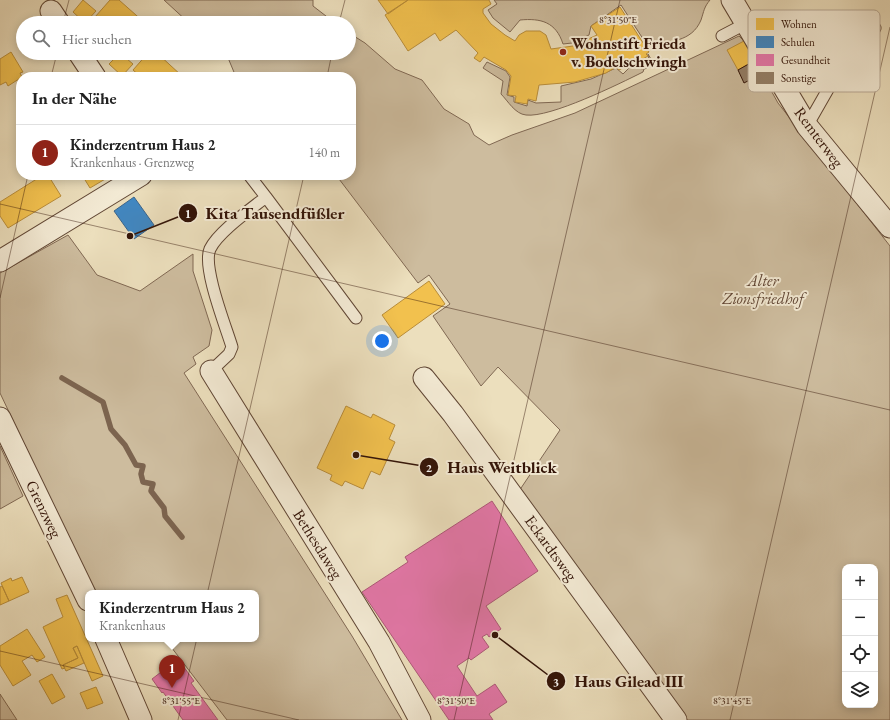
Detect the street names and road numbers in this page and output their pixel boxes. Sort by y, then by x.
street label: Remterweg [789,103,849,172]
street label: Grenzweg [21,477,67,542]
street label: Bethesdaweg [288,505,348,584]
street label: Eckardtsweg [520,511,583,586]

